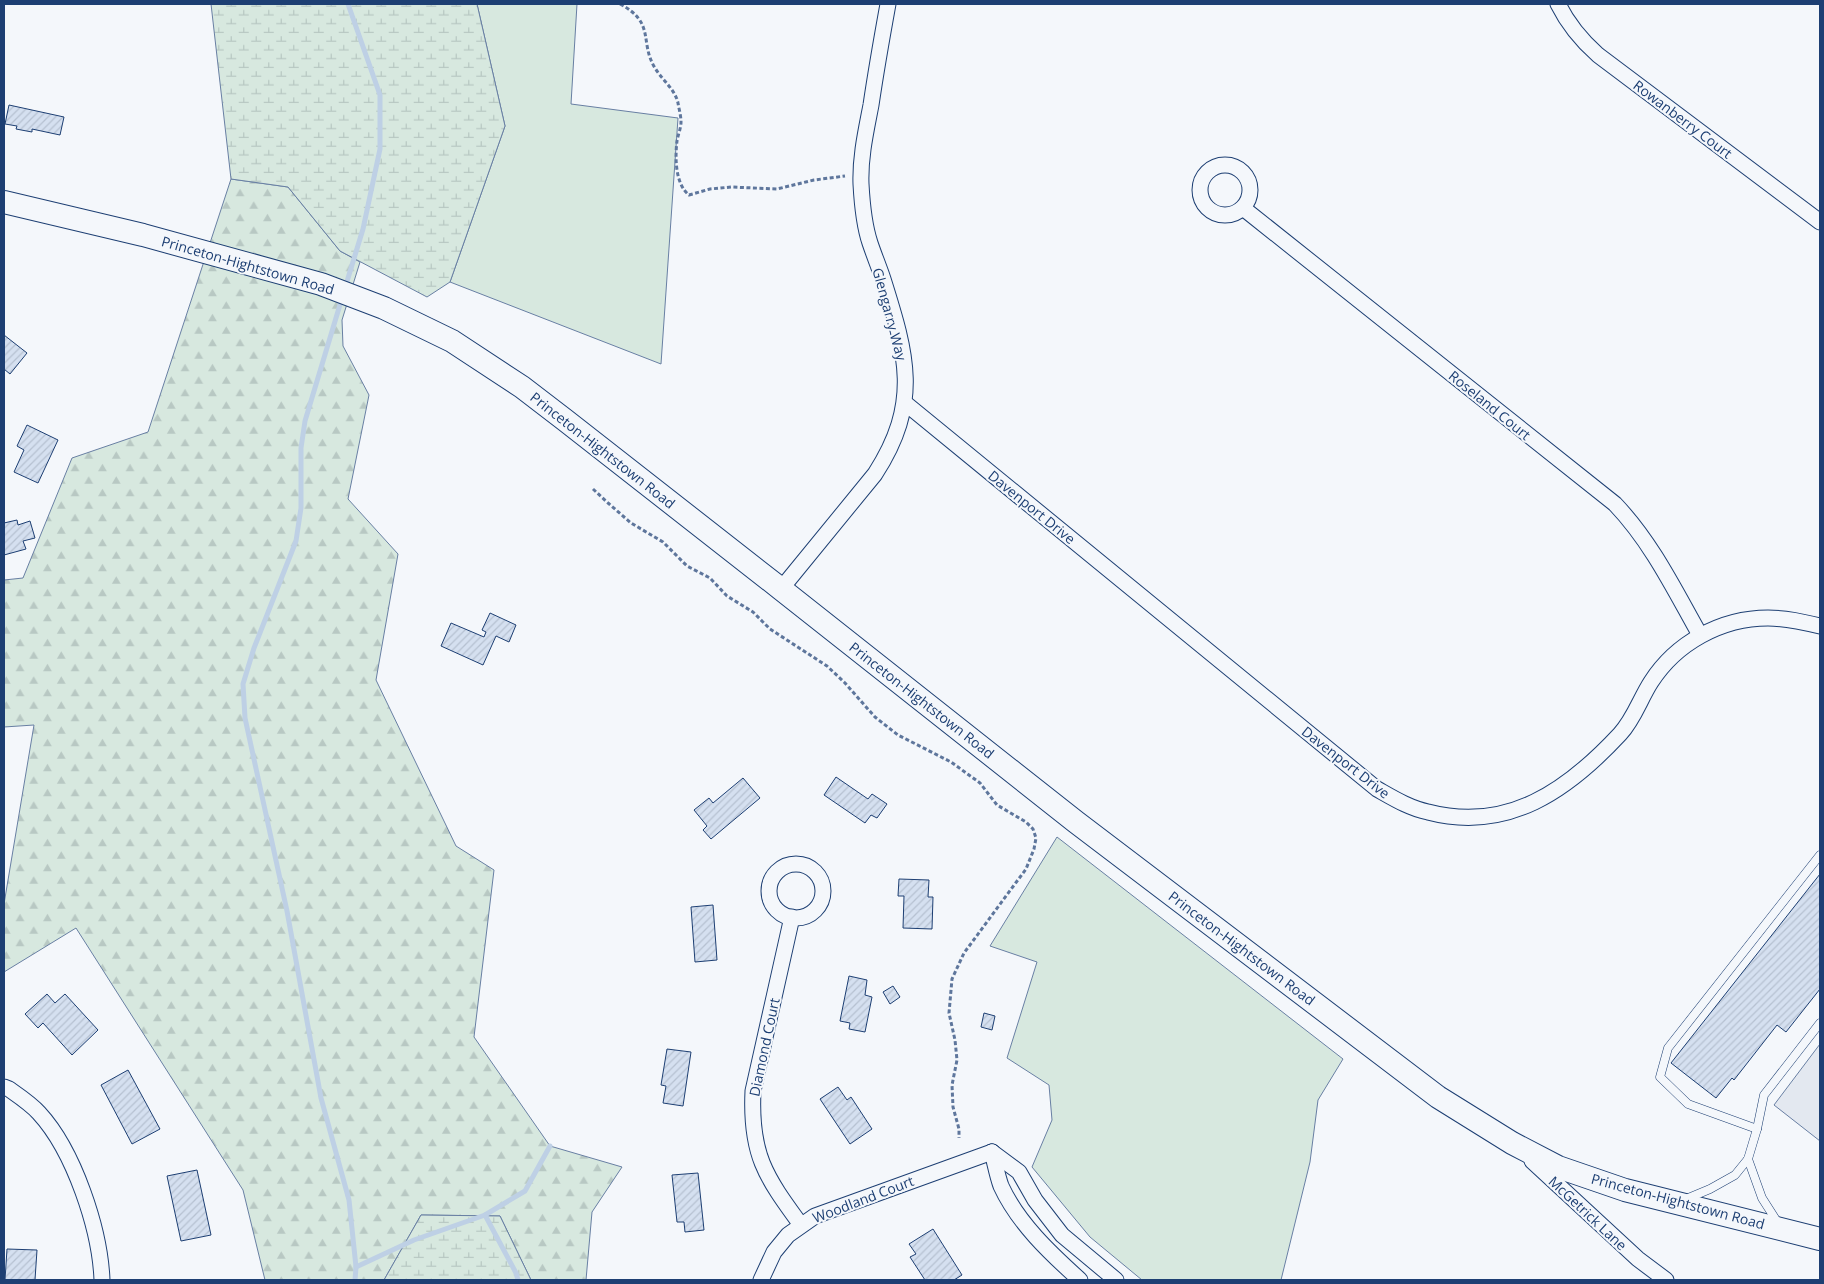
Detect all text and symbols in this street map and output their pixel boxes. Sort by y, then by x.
street label: Rowanberry Court [1630,76,1736,162]
street label: Princeton-Hightstown Road [159,231,337,299]
street label: Glengarry Way [868,265,912,363]
street label: Roseland Court [1445,366,1535,444]
street label: Princeton-Hightstown Road [527,387,679,513]
street label: Davenport Drive [984,466,1080,548]
street label: Princeton-Hightstown Road [846,637,998,763]
street label: Davenport Drive [1298,722,1394,803]
street label: Princeton-Hightstown Road [1165,887,1319,1009]
street label: Diamond Court [744,996,784,1098]
street label: Princeton-Hightstown Road [1589,1169,1767,1233]
street label: Woodland Court [810,1171,916,1227]
street label: McGetrick Lane [1545,1172,1631,1254]

